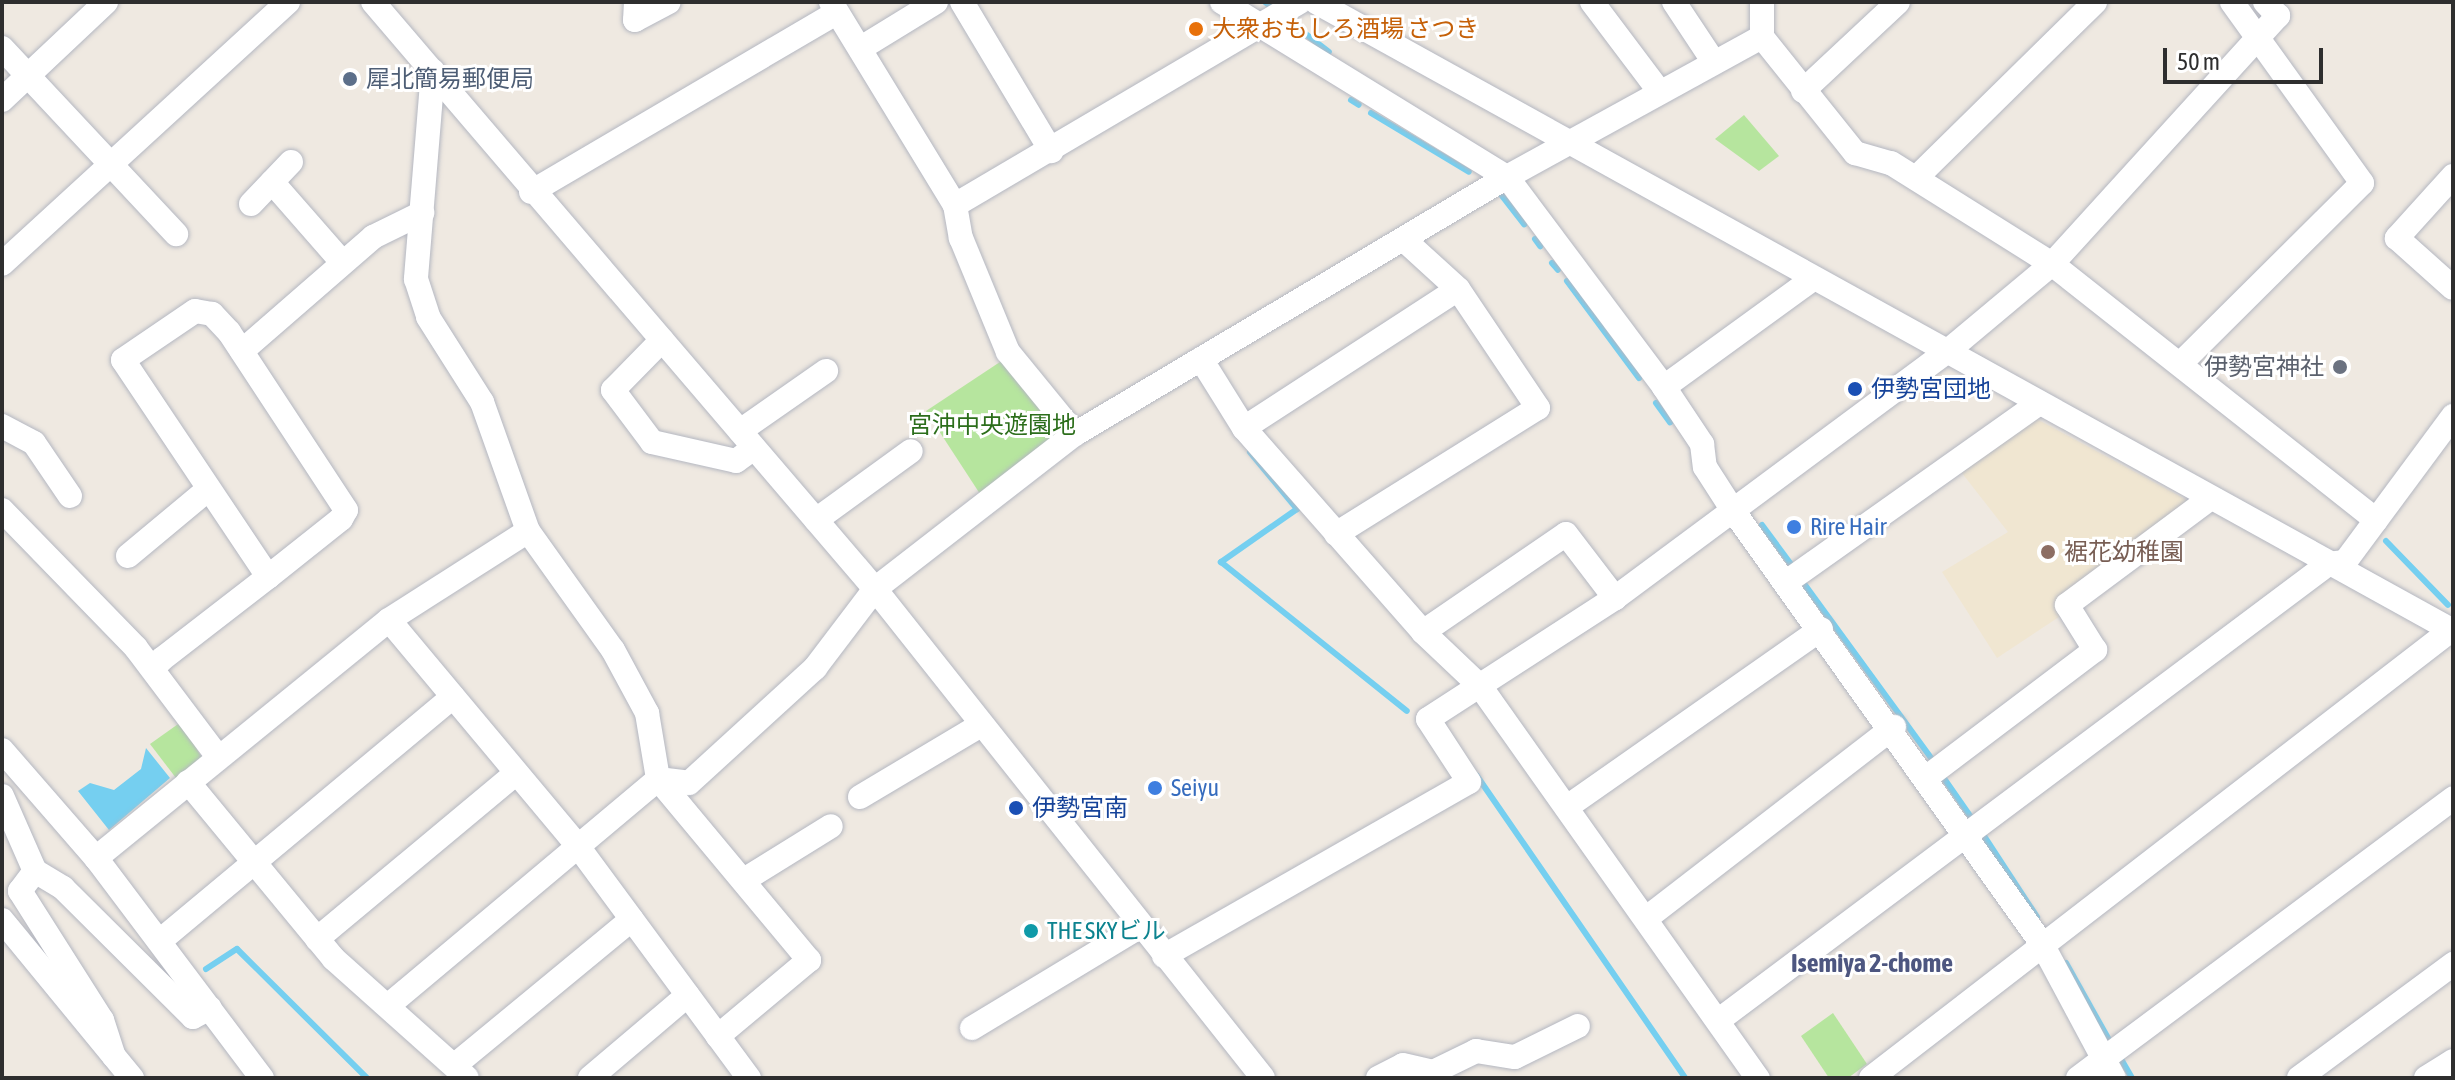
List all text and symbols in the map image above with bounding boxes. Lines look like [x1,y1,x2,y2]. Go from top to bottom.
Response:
place label: 大衆おもしろ酒場 さつき [1212,15,1479,43]
marker: 大衆おもしろ酒場 さつき [1187,20,1205,38]
scale bar [2167,32,2327,82]
text: 50 m [2177,48,2220,75]
place label: 犀北簡易郵便局 [366,65,534,93]
marker: 犀北簡易郵便局 [341,70,359,88]
place label: 伊勢宮神社 [2204,353,2324,381]
marker: 伊勢宮神社 [2331,358,2349,376]
place label: 伊勢宮団地 [1871,375,1991,403]
marker: 伊勢宮団地 [1846,380,1864,398]
park label: 宮沖中央遊園地 [908,411,1076,439]
place label: Rire Hair [1810,513,1886,541]
marker: Rire Hair [1785,518,1803,536]
place label: 裾花幼稚園 [2064,538,2184,566]
marker: 裾花幼稚園 [2039,543,2057,561]
place label: Seiyu [1171,774,1219,802]
marker: Seiyu [1146,779,1164,797]
place label: 伊勢宮南 [1032,794,1128,822]
marker: 伊勢宮南 [1007,799,1025,817]
place label: THE SKYビル [1047,917,1166,945]
marker: THE SKYビル [1022,922,1040,940]
district label: Isemiya 2-chome [1791,948,1953,980]

